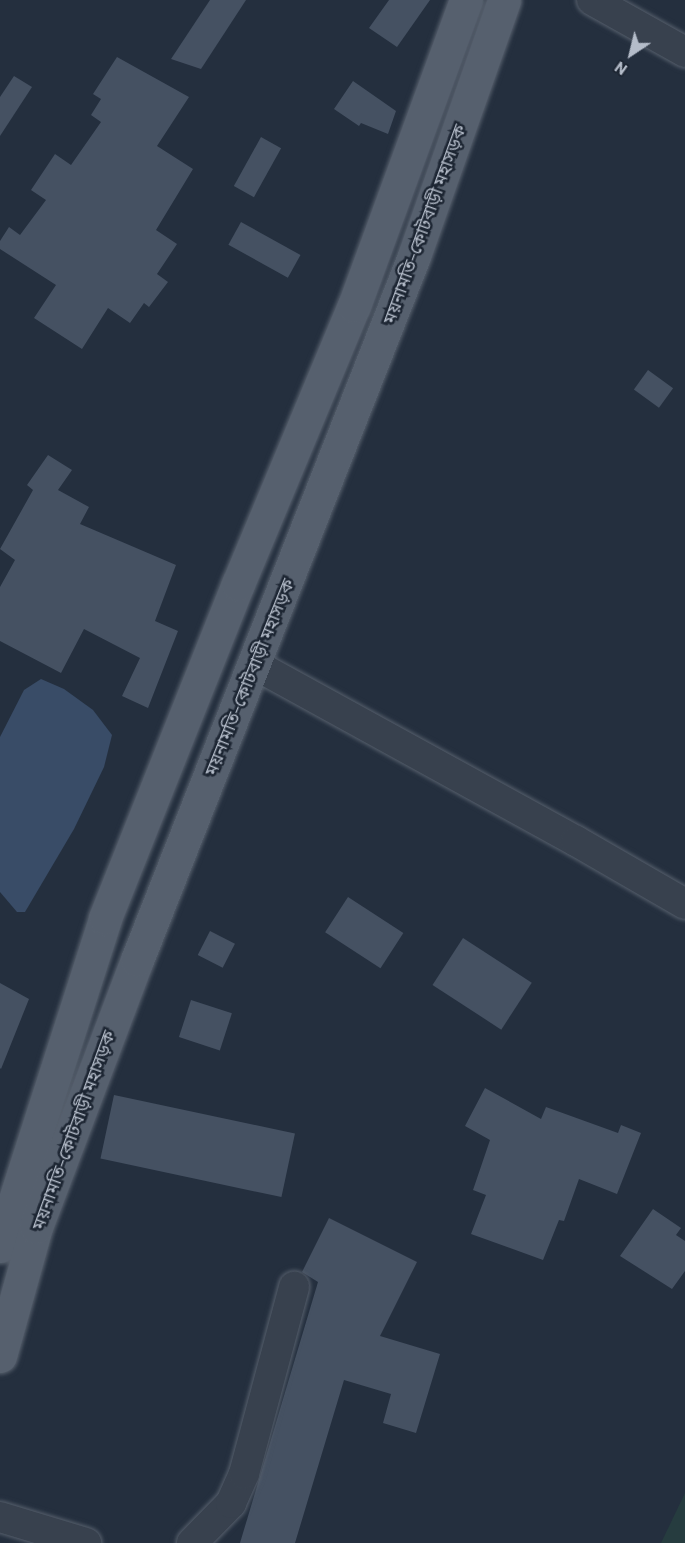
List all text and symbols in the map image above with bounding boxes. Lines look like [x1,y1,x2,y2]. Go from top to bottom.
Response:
north arrow [601,24,661,84]
text: N [611,58,630,80]
street label: ময়নামতি–কোটবাড়ী মহাসড়ক [378,121,470,327]
street label: ময়নামতি–কোটবাড়ী মহাসড়ক [199,575,299,779]
street label: ময়নামতি–কোটবাড়ী মহাসড়ক [27,1027,119,1233]

